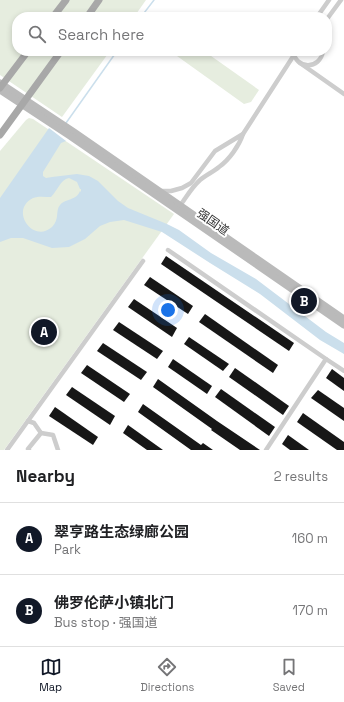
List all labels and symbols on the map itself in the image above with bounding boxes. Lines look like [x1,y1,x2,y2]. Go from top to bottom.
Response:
street label: 强国道 [194,205,232,239]
pin: B [291,286,317,316]
your location [158,300,178,320]
pin: A [31,317,57,347]

